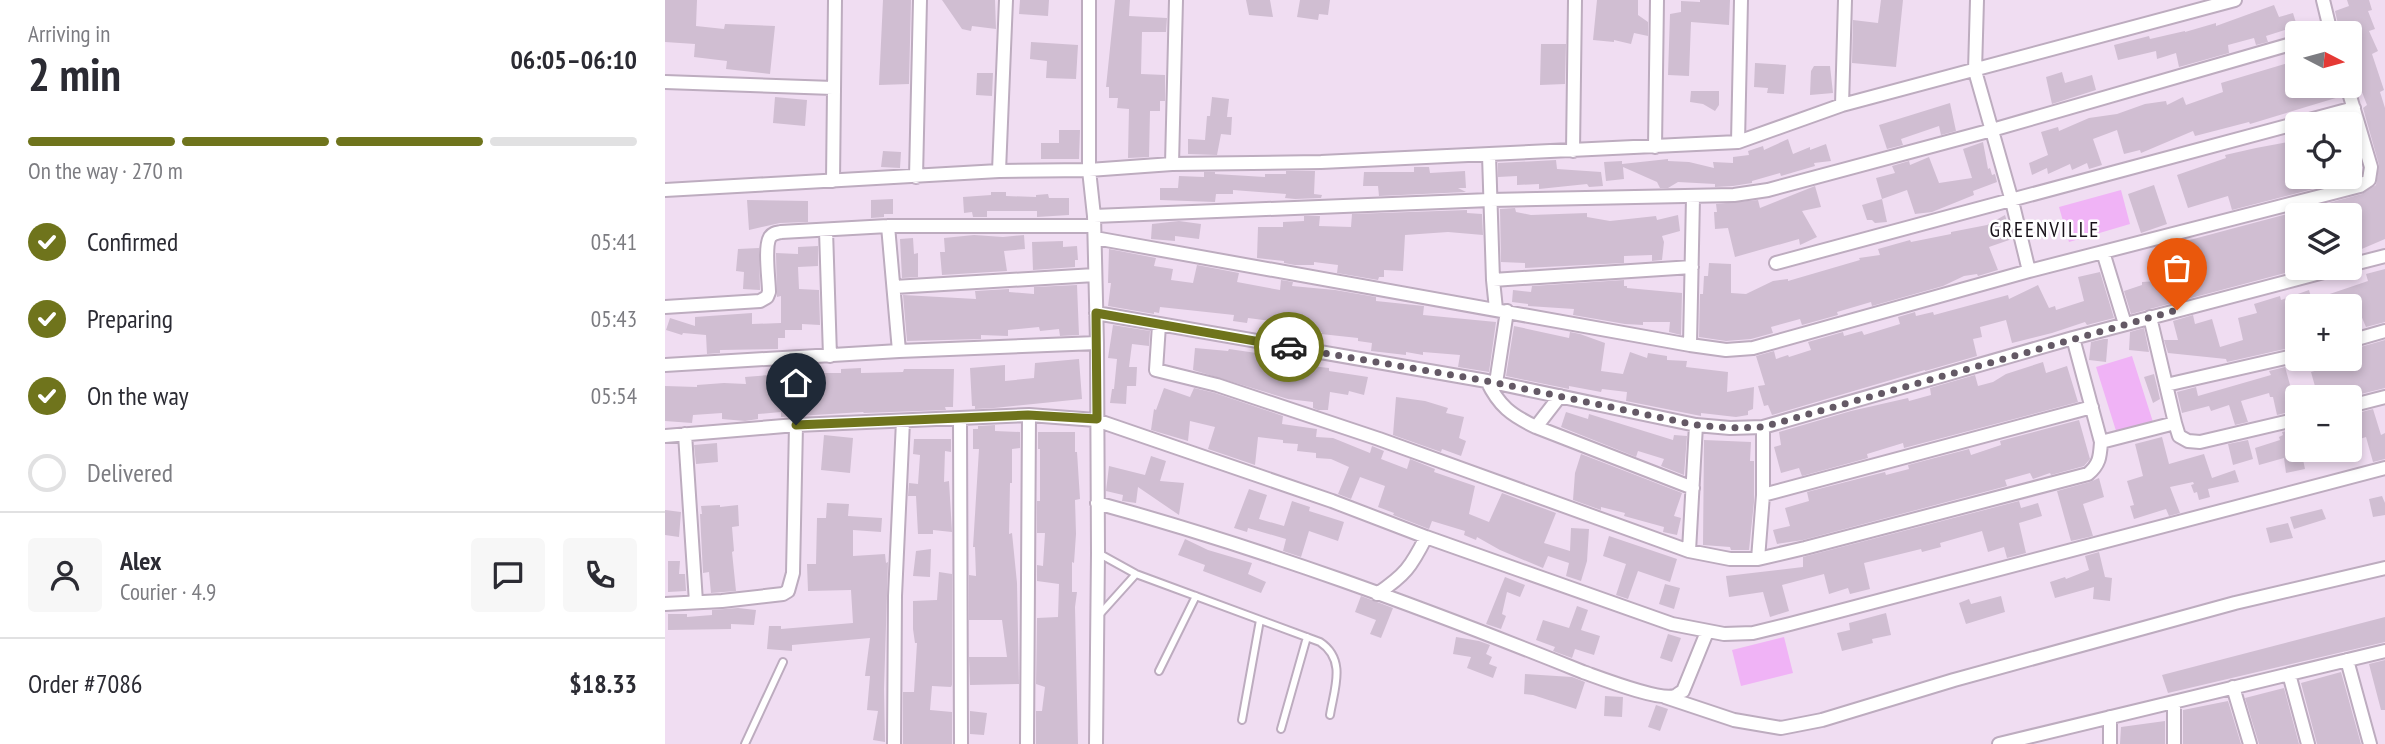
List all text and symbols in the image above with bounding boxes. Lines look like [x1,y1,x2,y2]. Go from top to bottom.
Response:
text: Arriving in [28,19,110,48]
north arrow [2285,21,2363,98]
map controls [2285,21,2362,462]
text: 06:05–06:10 [510,43,637,76]
text: 2 min [28,44,121,104]
button: locate [2285,112,2362,189]
text: On the way · 270 m [28,156,183,185]
button: layers [2285,203,2362,280]
district label: GREENVILLE [1990,216,2100,243]
icon: check [28,223,66,261]
text: Confirmed [87,225,178,258]
text: 05:41 [591,227,637,256]
pin [2147,238,2207,310]
icon: bag [2158,249,2196,287]
button: + [2285,294,2362,371]
icon: check [28,300,66,338]
text: Preparing [87,302,173,335]
text: 05:43 [591,304,637,333]
courier [1254,312,1324,382]
icon: car [1270,328,1308,366]
pin [766,353,826,425]
icon: home [777,364,815,402]
icon: check [28,377,66,415]
text: On the way [87,379,189,412]
text: 05:54 [591,381,637,410]
button: − [2285,385,2362,462]
text: Delivered [87,456,173,489]
button: person [28,538,102,612]
button: chat [471,538,545,612]
button: phone [563,538,637,612]
text: Alex [120,544,161,577]
text: Courier · 4.9 [120,577,216,606]
text: Order #7086 [28,667,143,700]
text: $18.33 [569,667,637,700]

